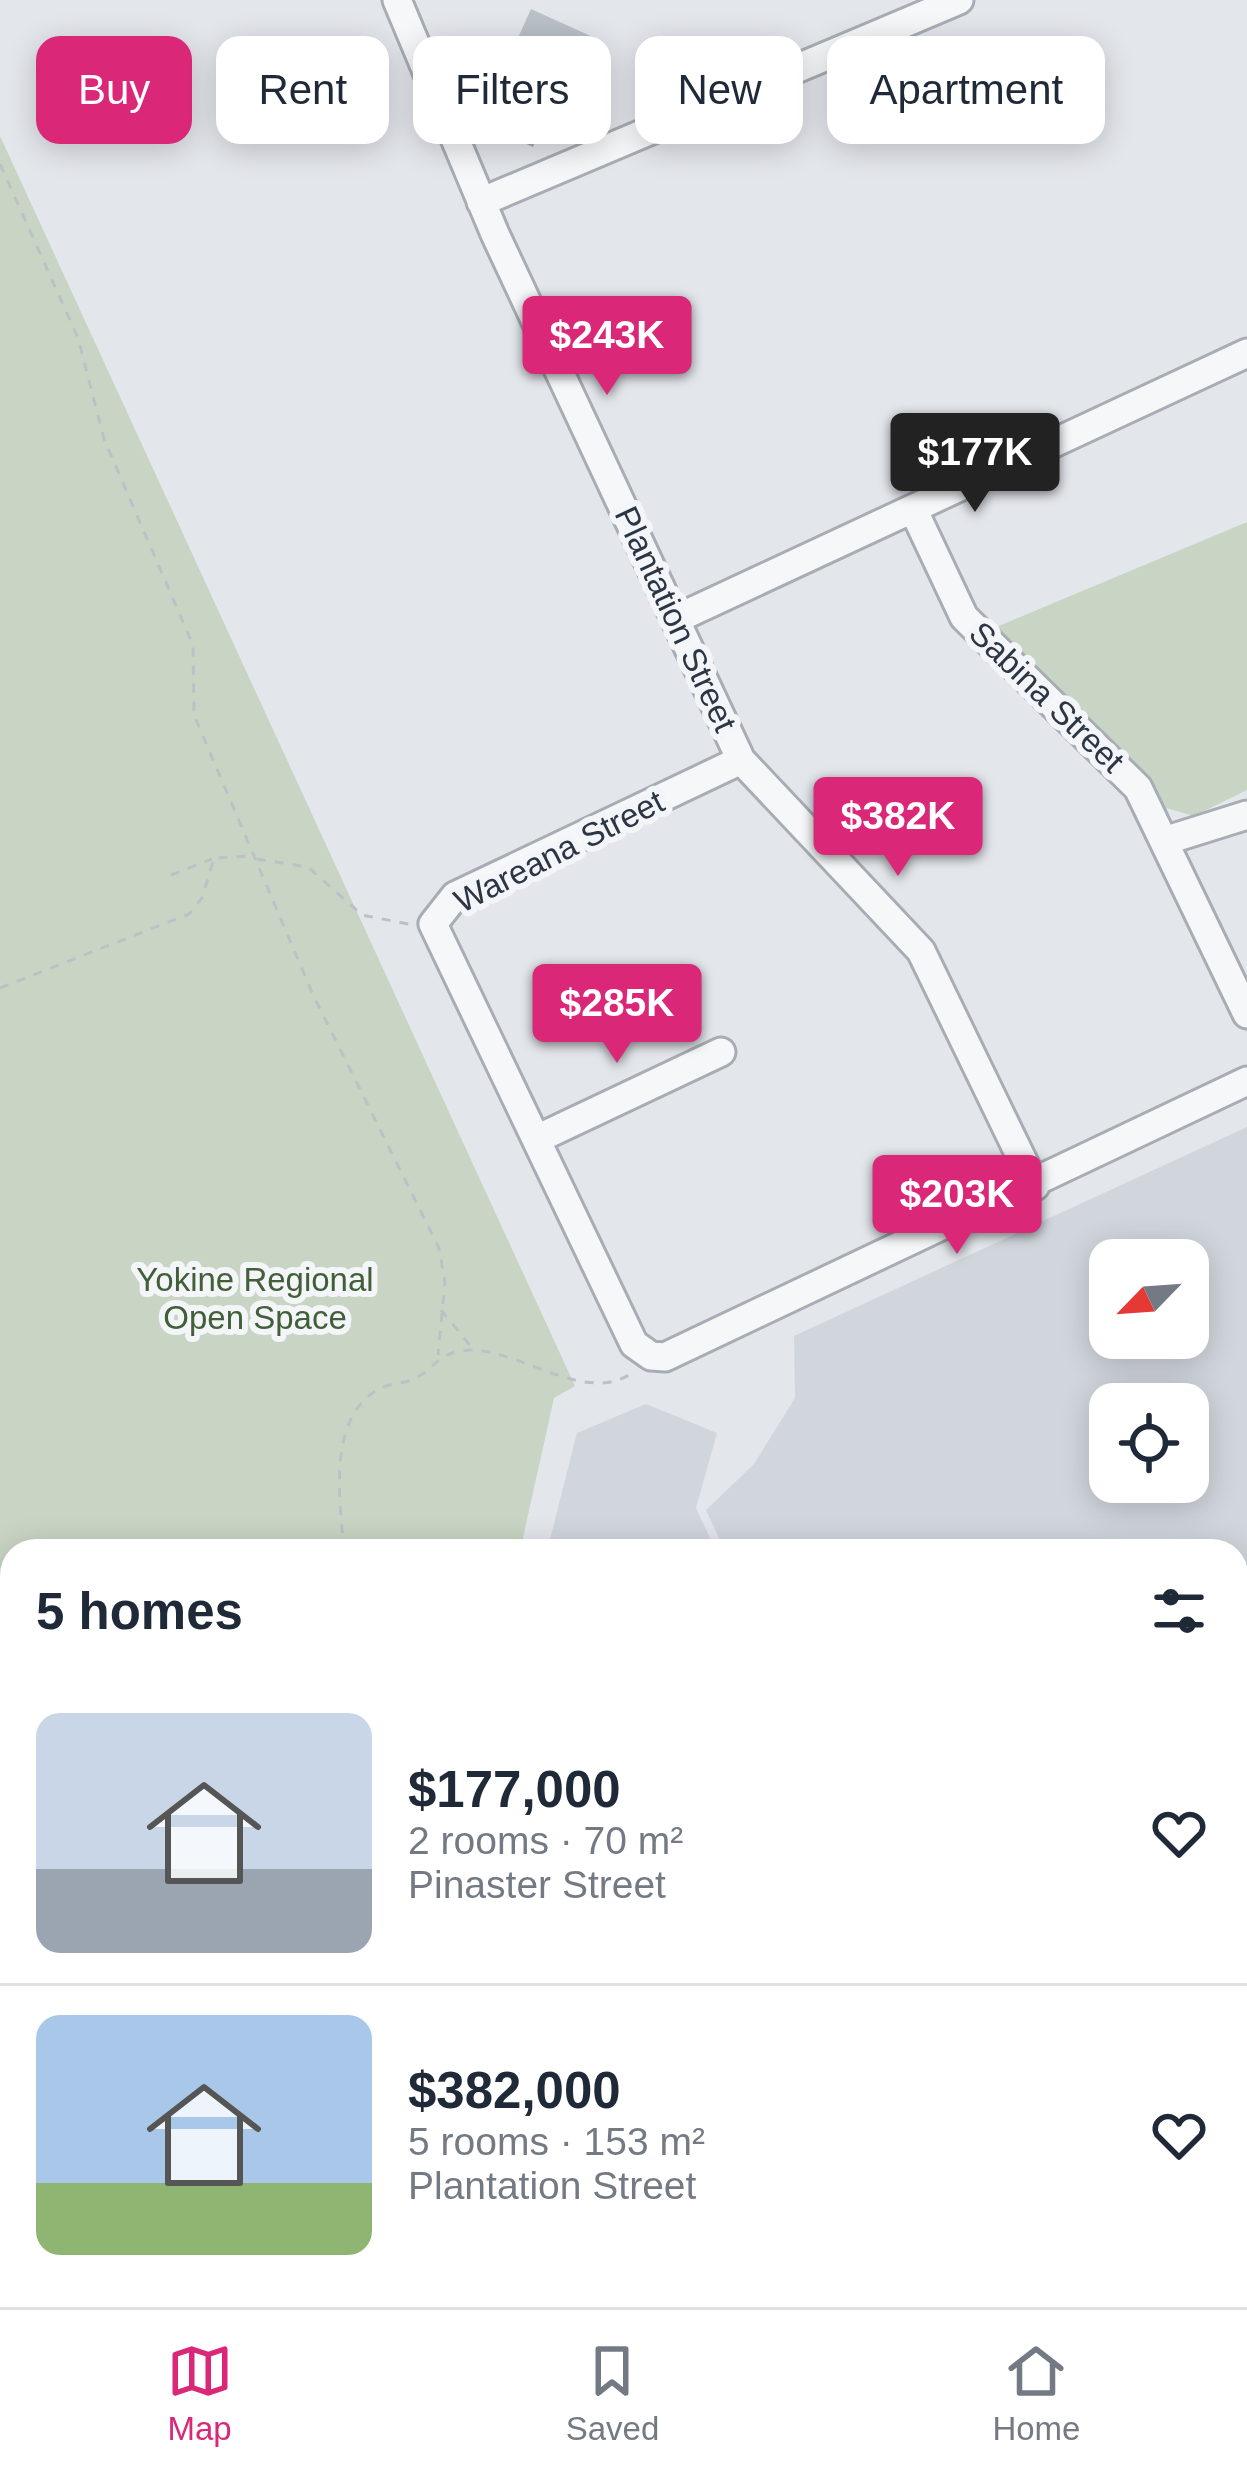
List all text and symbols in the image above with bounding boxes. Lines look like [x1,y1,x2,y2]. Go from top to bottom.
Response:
chip: Buy [36,36,192,144]
chip: Rent [216,36,389,144]
chip: Filters [413,36,611,144]
chip: New [635,36,803,144]
chip: Apartment [827,36,1105,144]
pin: $243K [523,296,691,398]
text: $243K [550,313,664,356]
pin: $177K [891,413,1059,515]
text: $177K [918,430,1032,473]
street label: Plantation Street [608,501,744,737]
street label: Sabina Street [962,614,1132,780]
pin: $382K [814,777,982,879]
street label: Wareana Street [448,782,670,920]
text: $382K [841,794,955,837]
pin: $285K [533,964,701,1066]
text: $285K [560,981,674,1024]
pin: $203K [873,1155,1041,1257]
text: $203K [900,1172,1014,1215]
north arrow [1089,1239,1209,1359]
map controls [1089,1239,1209,1503]
park label: Yokine Regional Open Space [136,1261,374,1336]
button: locate [1089,1383,1209,1503]
icon: filters [1146,1578,1212,1644]
text: 5 homes [36,1583,243,1640]
icon: home [132,1761,276,1905]
text: $177,000 [408,1761,621,1818]
icon: heart [1146,1800,1212,1866]
text: 2 rooms · 70 m² [408,1819,683,1862]
text: Pinaster Street [408,1863,666,1906]
text: $382,000 [408,2062,621,2119]
icon: home [132,2063,276,2207]
icon: heart [1146,2102,1212,2168]
text: 5 rooms · 153 m² [408,2120,705,2163]
text: Plantation Street [408,2164,696,2207]
tab: Map [167,2338,233,2448]
tab: Saved [566,2338,659,2448]
tab: Home [992,2338,1080,2448]

